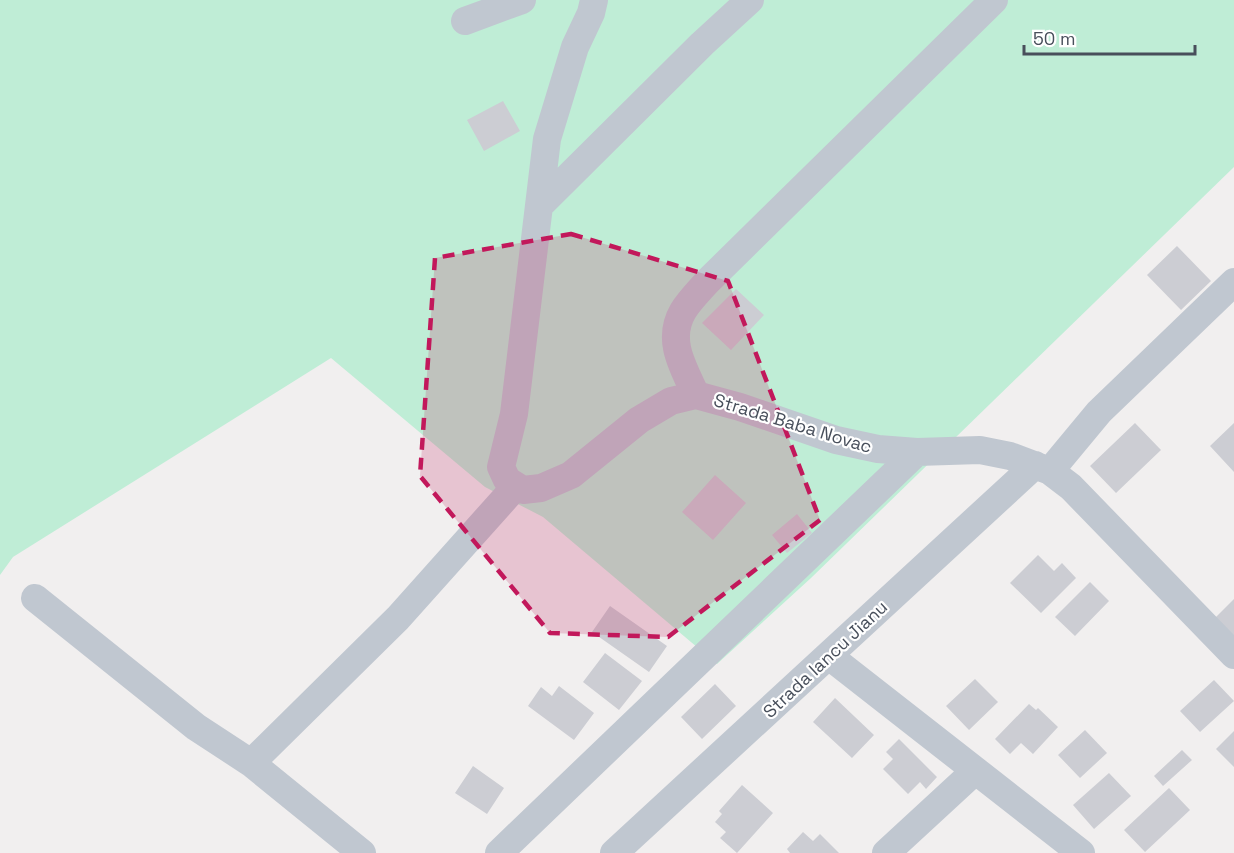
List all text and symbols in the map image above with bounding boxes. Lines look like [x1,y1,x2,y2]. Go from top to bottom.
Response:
scale bar [1024,18,1195,56]
text: 50 m [1033,27,1075,50]
street label: Strada Baba Novac [711,388,875,458]
street label: Strada Iancu Jianu [758,595,892,723]

